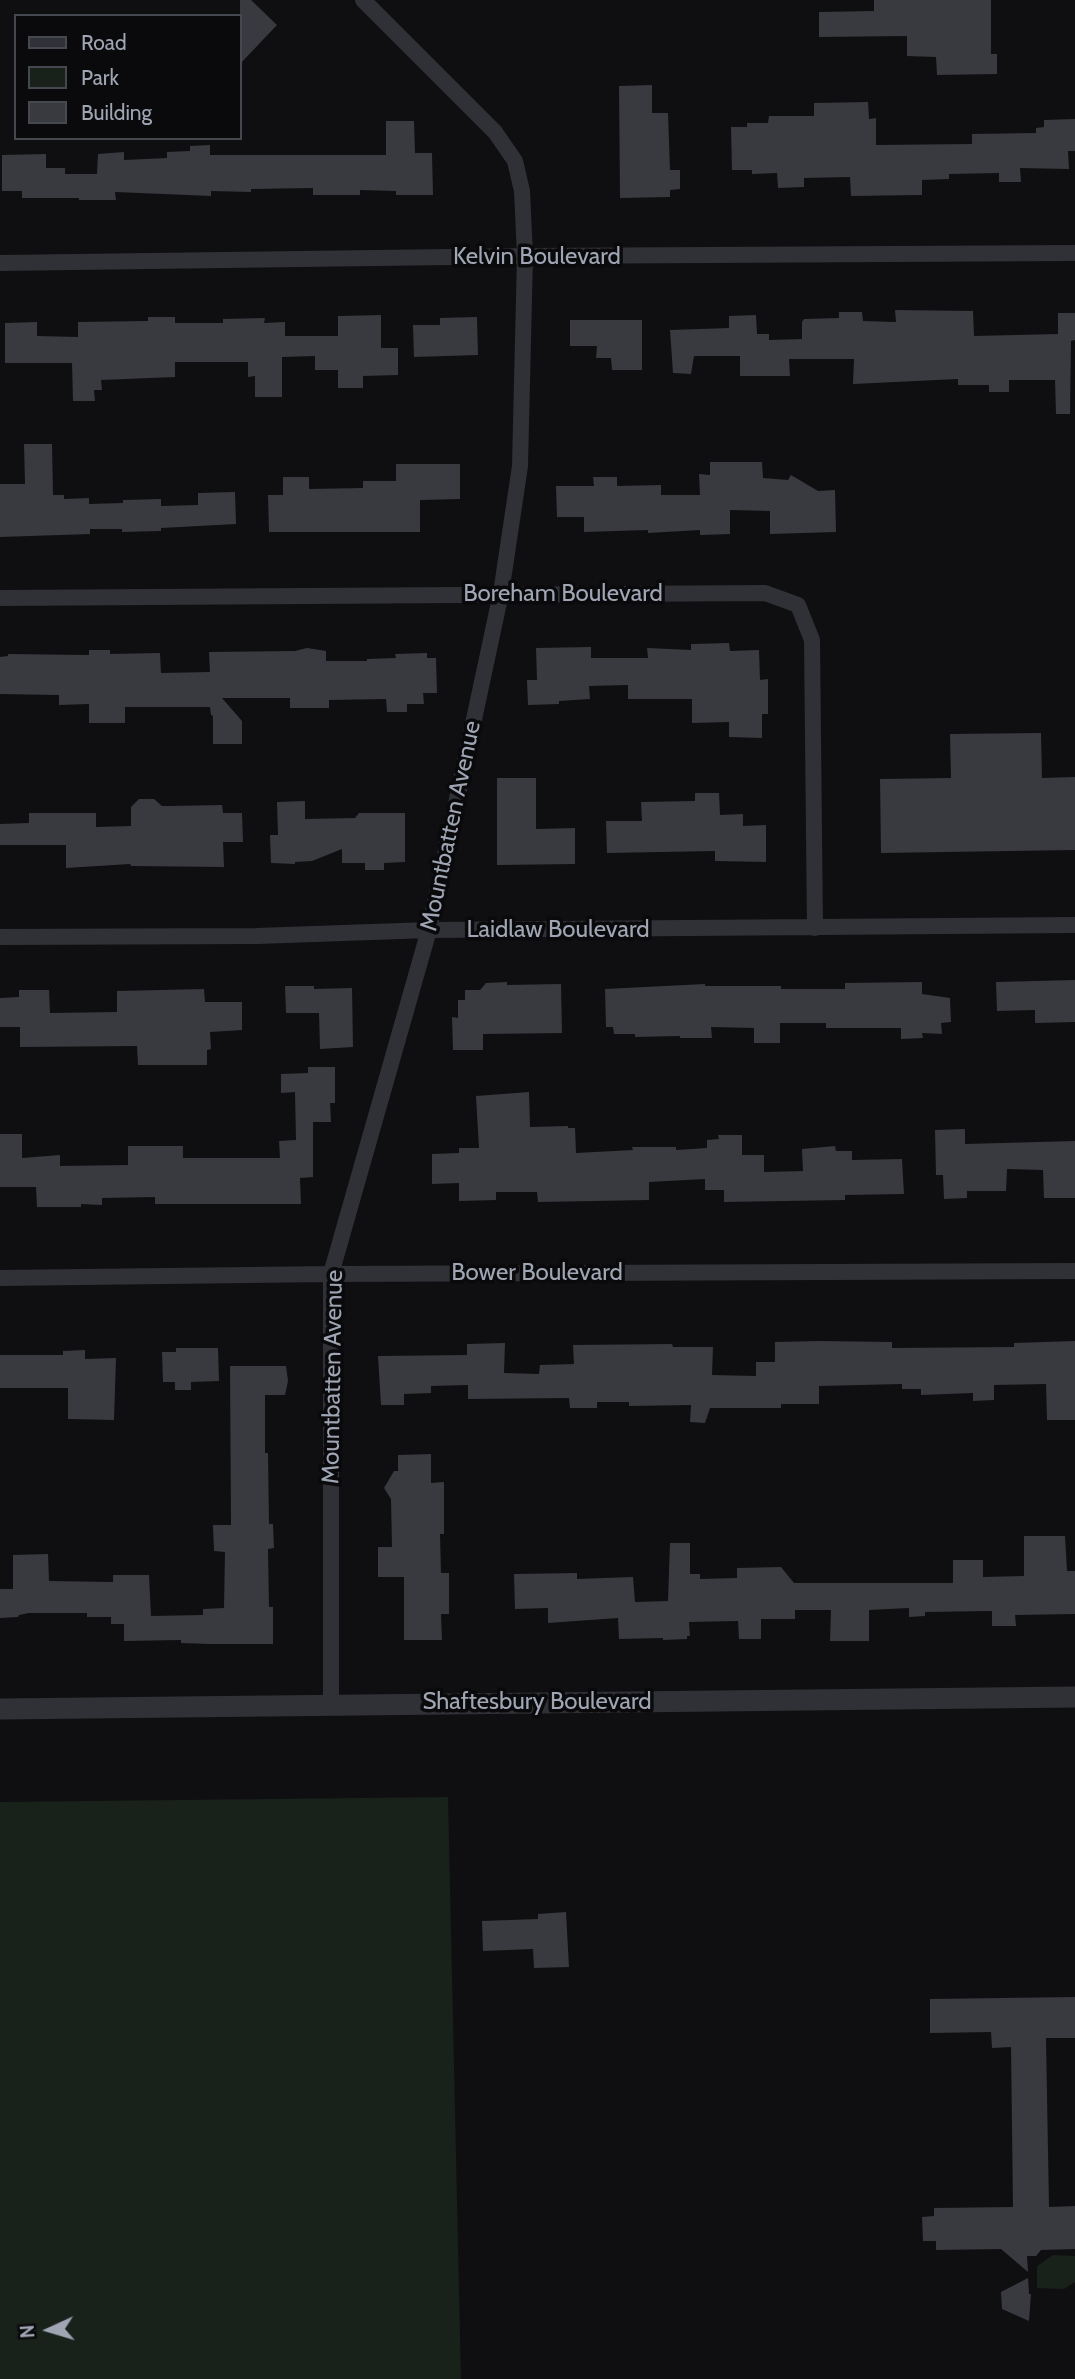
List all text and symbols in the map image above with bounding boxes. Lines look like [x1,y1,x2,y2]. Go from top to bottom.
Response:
legend [14,14,242,140]
text: Road [81,30,127,55]
text: Park [81,65,119,90]
text: Building [81,100,152,125]
street label: Kelvin Boulevard [453,243,621,271]
street label: Boreham Boulevard [463,580,663,608]
street label: Mountbatten Avenue [415,718,487,934]
street label: Laidlaw Boulevard [466,916,650,944]
street label: Bower Boulevard [451,1259,623,1287]
street label: Mountbatten Avenue [317,1270,349,1484]
street label: Shaftesbury Boulevard [422,1688,652,1716]
north arrow [14,2295,84,2365]
text: N [16,2324,39,2339]

